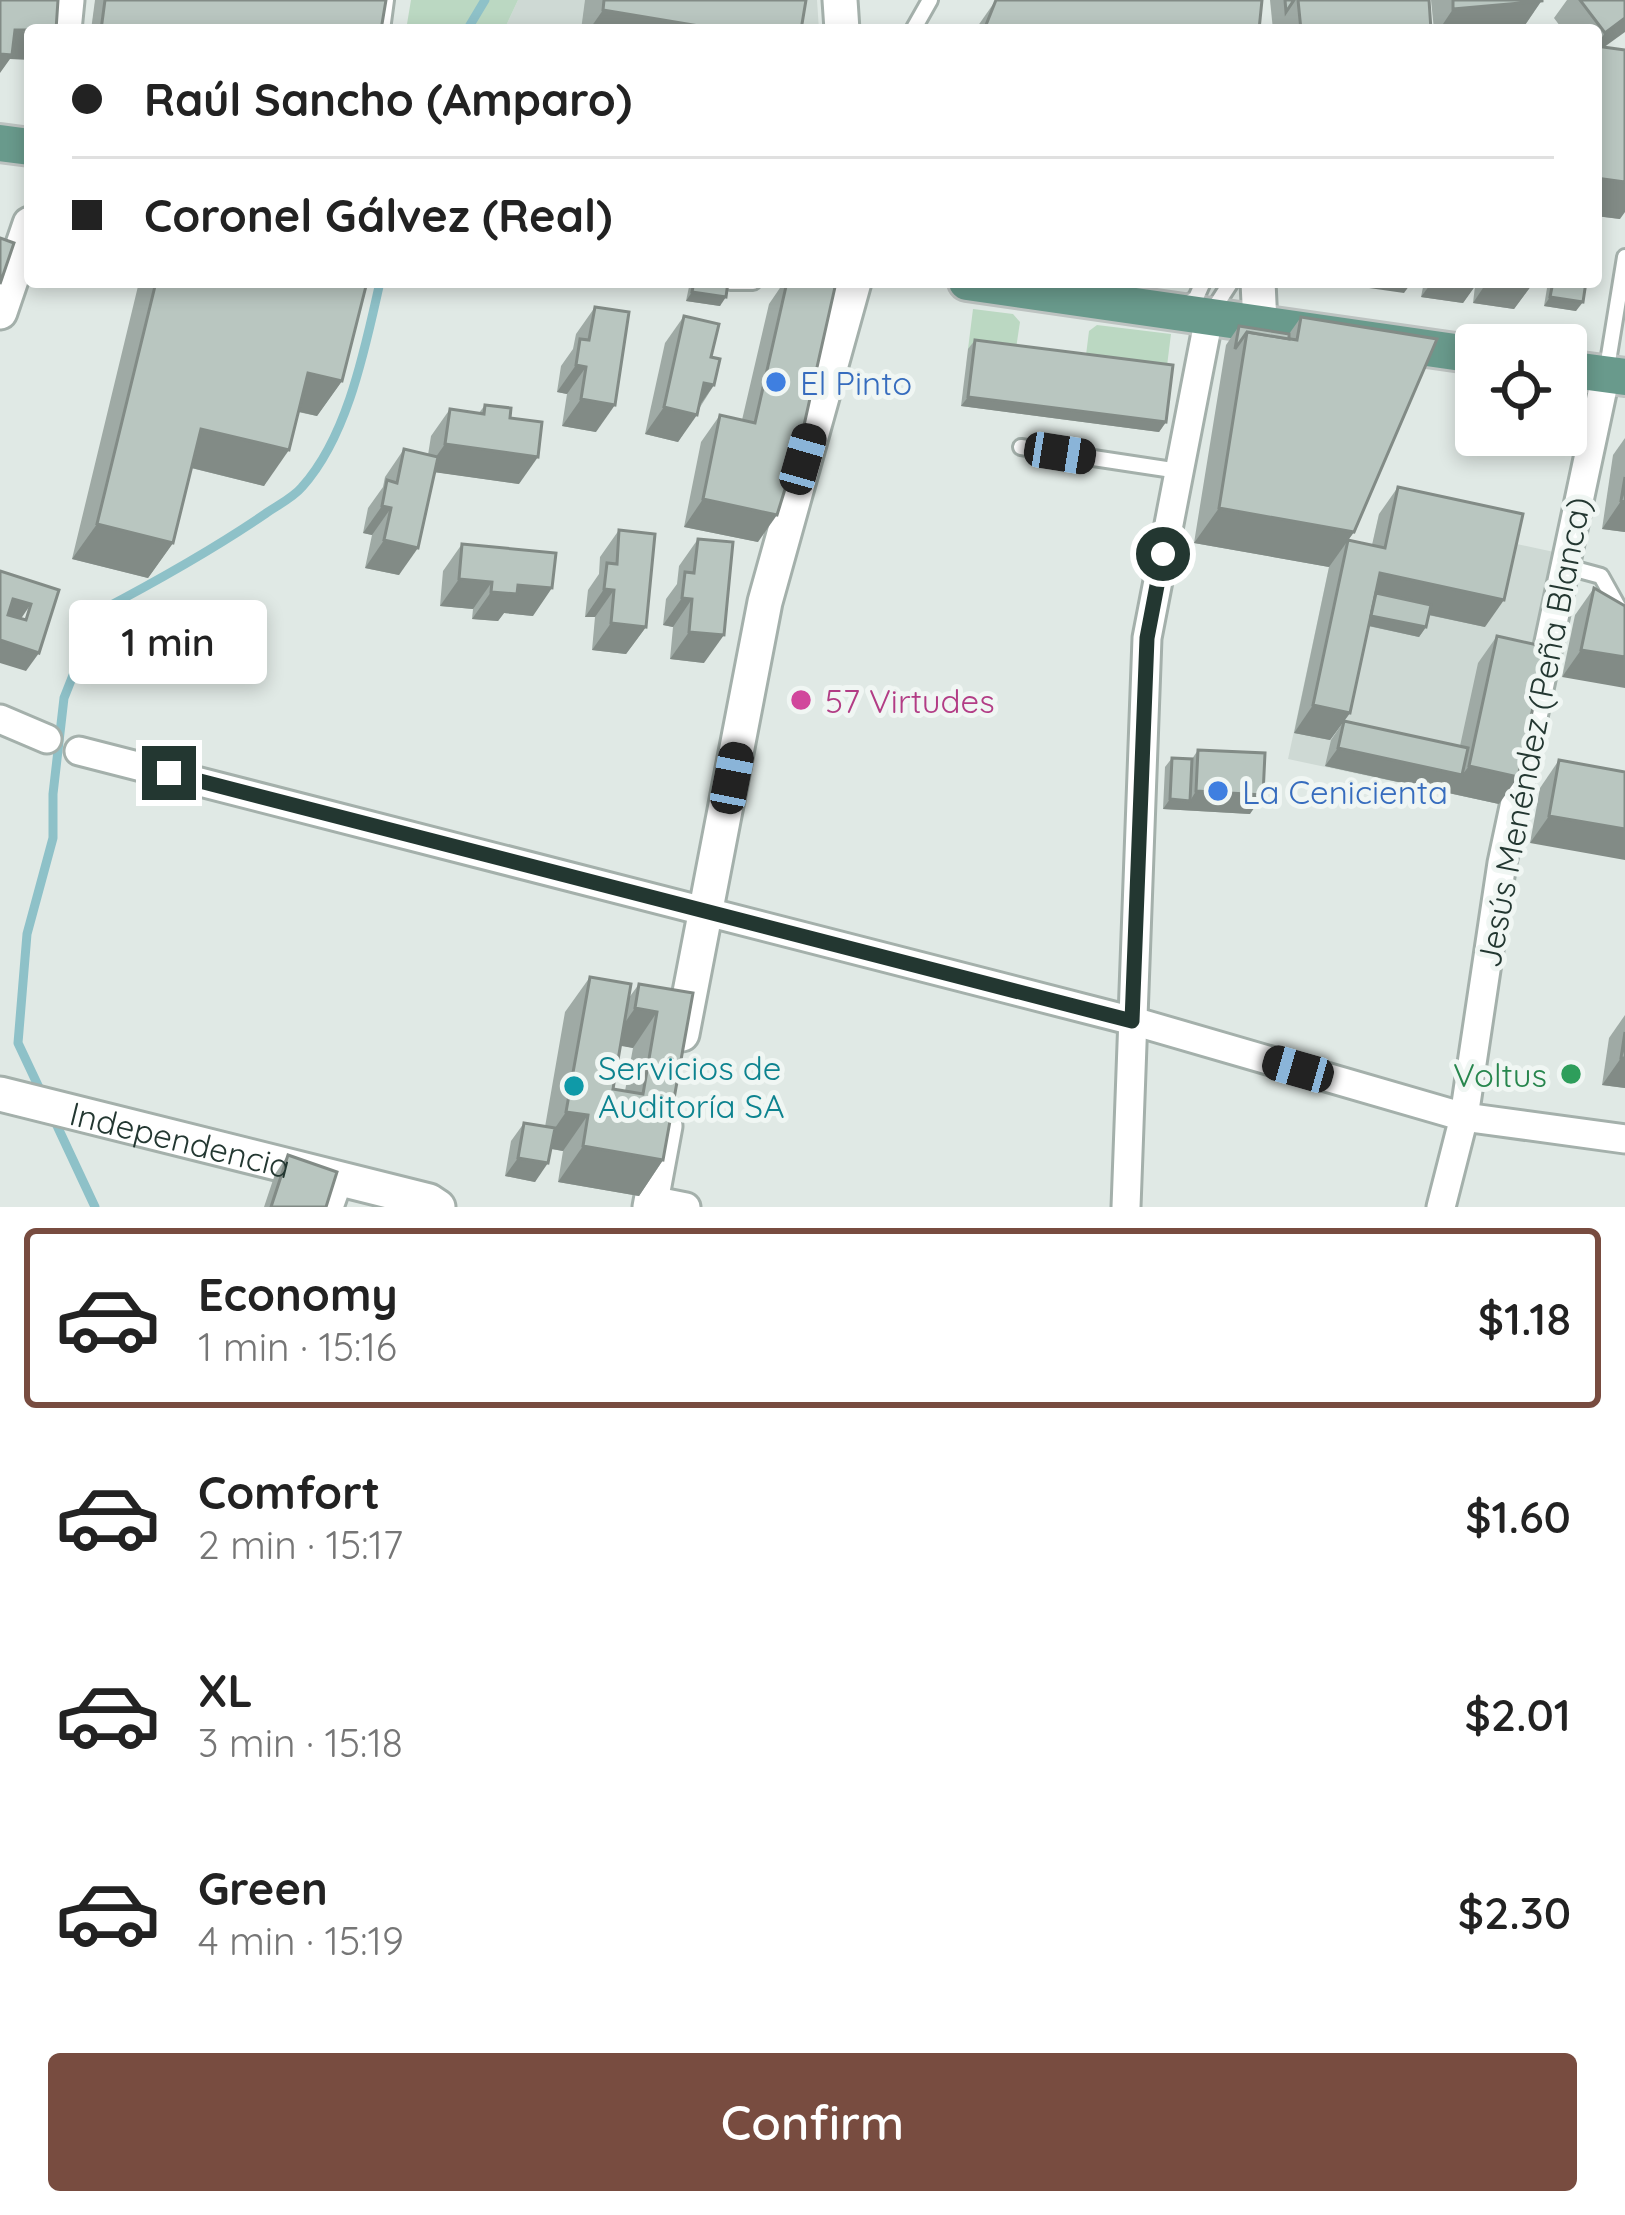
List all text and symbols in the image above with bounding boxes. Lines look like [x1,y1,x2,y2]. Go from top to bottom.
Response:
text: Raúl Sancho (Amparo) [144,71,632,127]
text: Coronel Gálvez (Real) [144,187,612,243]
map controls [1455,324,1587,456]
button: locate [1455,324,1587,456]
place label: El Pinto [800,362,912,403]
marker: El Pinto [763,369,789,395]
car [776,419,830,499]
car [1022,430,1098,476]
street label: Jesús Menéndez (Peña Blanca) [1467,493,1599,971]
route start [1136,527,1190,581]
callout: 1 min [70,599,268,683]
text: 1 min [121,617,215,666]
place label: 57 Virtudes [825,680,995,721]
marker: 57 Virtudes [788,687,814,713]
car [707,739,757,817]
route end [142,746,196,800]
place label: La Cenicienta [1242,771,1448,812]
marker: La Cenicienta [1205,778,1231,804]
car [1258,1042,1338,1096]
place label: Servicios de Auditoría SA [598,1047,784,1126]
place label: Voltus [1453,1054,1547,1095]
marker: Voltus [1558,1061,1584,1087]
marker: Servicios de Auditoría SA [561,1073,587,1099]
street label: Independencia [66,1092,295,1186]
icon: car [54,1264,162,1372]
text: Economy [198,1266,398,1322]
text: $1.18 [1478,1290,1571,1346]
text: 1 min · 15:16 [198,1322,397,1371]
icon: car [54,1462,162,1570]
text: Comfort [198,1464,380,1520]
text: $1.60 [1465,1488,1571,1544]
text: 2 min · 15:17 [198,1520,403,1569]
icon: car [54,1660,162,1768]
text: XL [198,1662,253,1718]
text: $2.01 [1465,1686,1571,1742]
text: 3 min · 15:18 [198,1718,403,1767]
icon: car [54,1858,162,1966]
text: Green [198,1860,328,1916]
text: $2.30 [1458,1884,1571,1940]
text: 4 min · 15:19 [198,1916,404,1965]
button: Confirm [48,2053,1577,2191]

